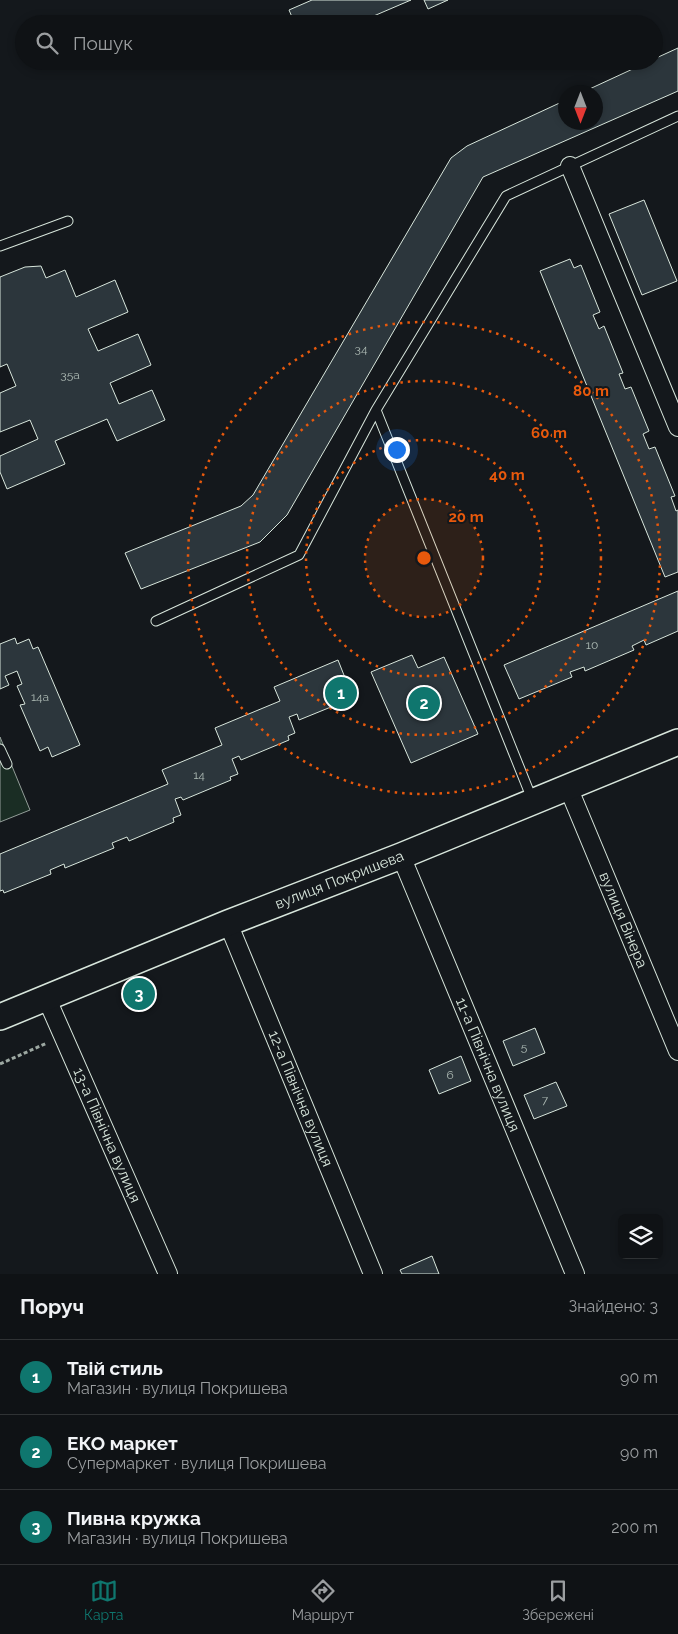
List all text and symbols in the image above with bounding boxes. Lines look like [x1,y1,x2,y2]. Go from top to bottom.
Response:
search box [15,15,663,70]
icon: search [33,29,61,57]
text: Пошук [73,32,133,54]
north arrow [558,85,603,130]
house number: 34 [355,342,368,356]
house number: 35а [60,368,80,382]
text: 80 m [573,382,609,400]
text: 60 m [531,424,567,442]
your location [384,437,410,463]
text: 40 m [489,466,525,484]
text: 20 m [448,508,484,526]
centre of rings [415,549,433,567]
house number: 10 [586,638,598,652]
pin: 1 [325,674,357,712]
pin: 2 [408,684,440,722]
house number: 14а [31,690,49,704]
house number: 14 [193,768,205,782]
street label: вулиця Покришева [272,847,406,913]
street label: вулиця Вінера [595,869,651,971]
pin: 3 [123,975,155,1013]
street label: 11-а Північна вулиця [452,995,524,1134]
street label: 12-а Північна вулиця [264,1028,337,1169]
house number: 5 [521,1040,528,1054]
street label: 13-а Північна вулиця [69,1065,144,1205]
house number: 6 [446,1068,454,1082]
house number: 7 [542,1093,549,1107]
map controls [618,1214,663,1259]
button: layers [618,1214,663,1259]
text: Поруч [20,1294,84,1319]
text: Знайдено: 3 [569,1297,658,1316]
text: Твій стиль [67,1357,163,1379]
text: 1 [32,1368,40,1387]
text: 90 m [620,1368,658,1387]
text: Магазин · вулиця Покришева [67,1379,288,1398]
text: ЕКО маркет [67,1432,178,1454]
text: 2 [31,1443,41,1462]
text: 90 m [620,1443,658,1462]
text: Супермаркет · вулиця Покришева [67,1454,326,1473]
text: Пивна кружка [67,1507,201,1529]
text: 3 [32,1518,40,1537]
text: 200 m [611,1518,658,1537]
text: Магазин · вулиця Покришева [67,1529,288,1548]
tab: Карта [84,1577,124,1623]
tab: Маршрут [292,1577,354,1623]
tab: Збережені [522,1577,594,1623]

